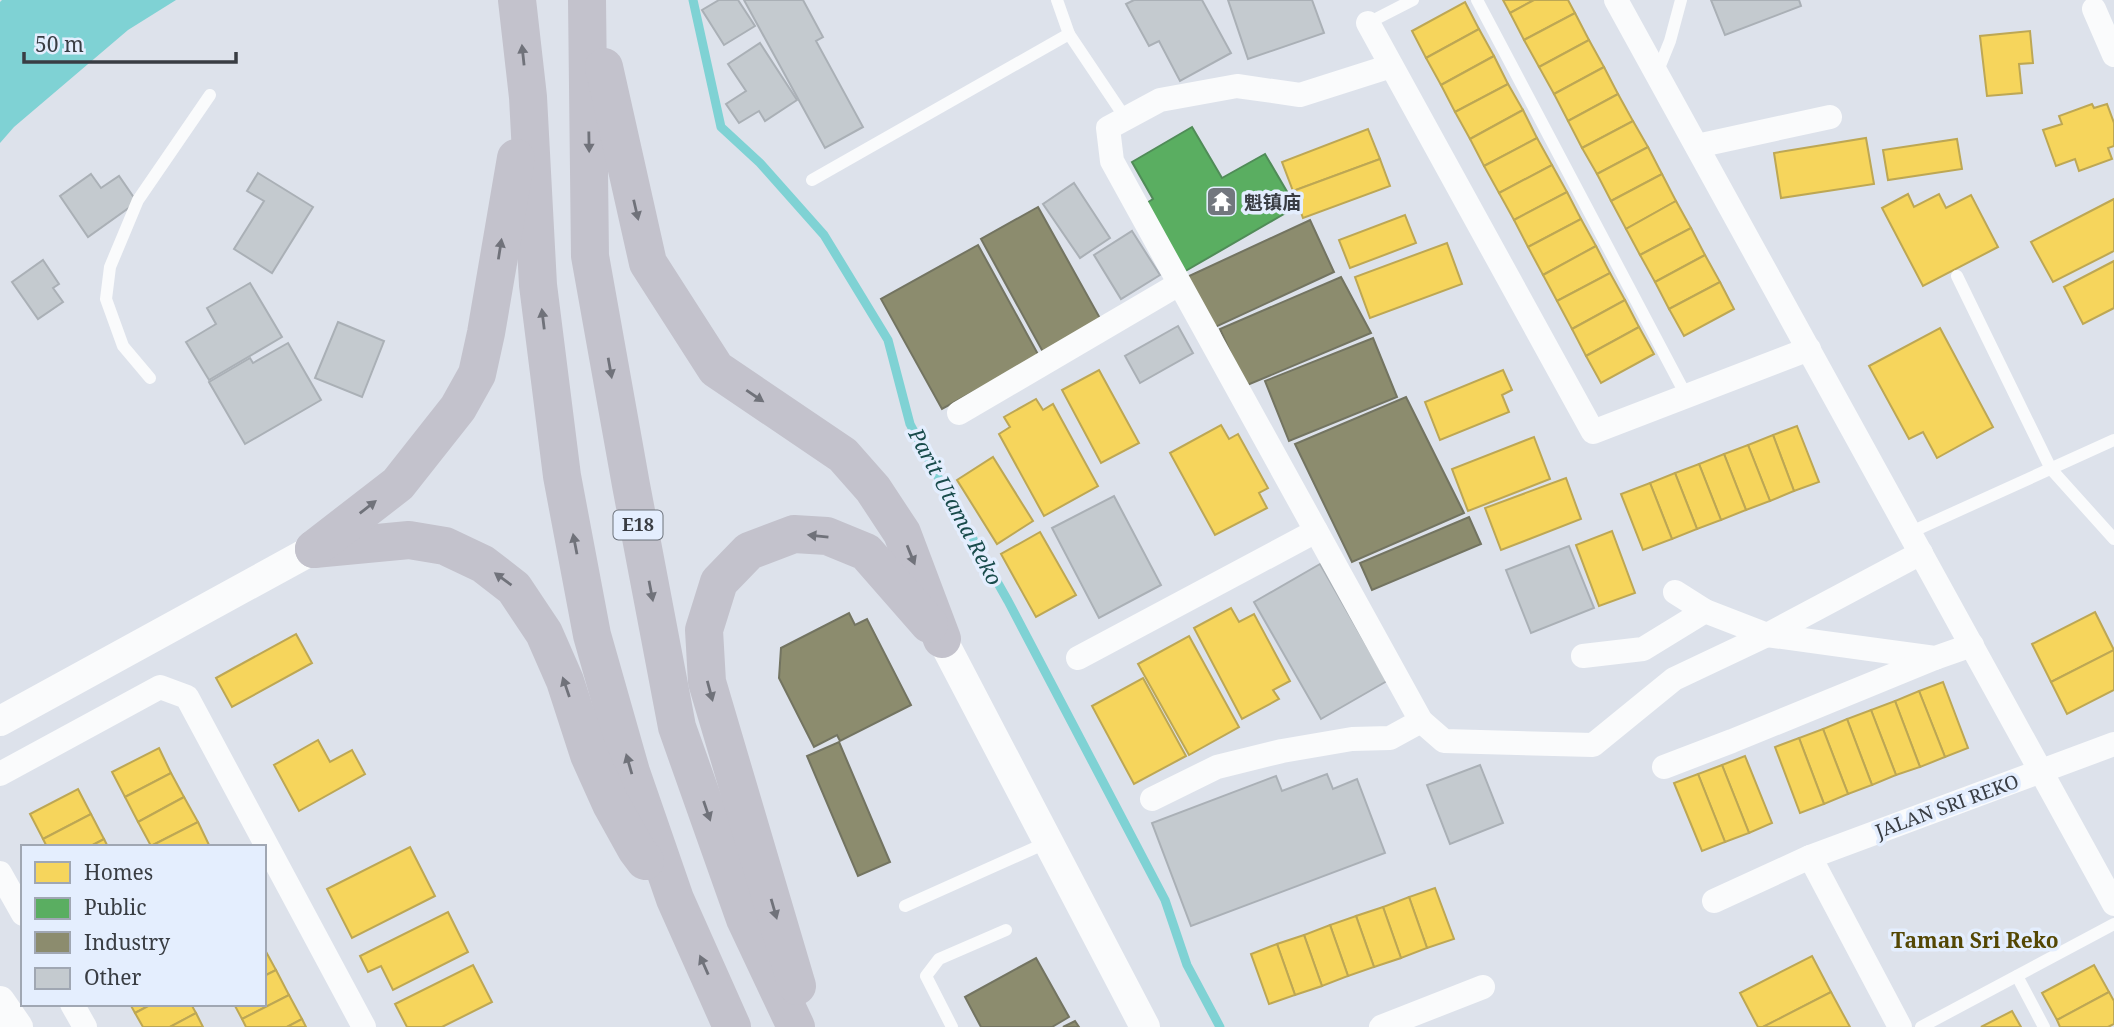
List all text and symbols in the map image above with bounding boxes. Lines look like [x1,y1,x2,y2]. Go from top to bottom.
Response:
scale bar [24,21,236,65]
text: 50 m [35,30,84,58]
one-way arrow [517,43,528,65]
one-way arrow [583,131,595,153]
temple icon: 魁镇庙 [1204,185,1238,219]
place label: 魁镇庙 [1244,189,1301,215]
one-way arrow [631,199,642,221]
one-way arrow [495,238,506,260]
one-way arrow [537,307,548,329]
one-way arrow [605,357,616,379]
one-way arrow [746,389,764,403]
water label: Parit Utama Reko [902,422,1009,590]
one-way arrow [358,500,376,515]
road number: E18 [614,510,662,540]
one-way arrow [807,530,829,541]
one-way arrow [569,533,580,555]
one-way arrow [906,544,917,565]
one-way arrow [494,572,512,586]
one-way arrow [646,580,657,602]
one-way arrow [560,677,571,698]
one-way arrow [705,680,716,702]
one-way arrow [624,754,634,775]
street label: JALAN SRI REKO [1871,768,2022,844]
one-way arrow [702,801,713,822]
legend [21,845,266,1006]
text: Homes [84,858,153,886]
text: Public [84,893,146,921]
one-way arrow [770,899,780,920]
district label: Taman Sri Reko [1891,926,2059,954]
text: Industry [84,928,170,956]
one-way arrow [698,955,710,975]
text: Other [84,963,142,991]

